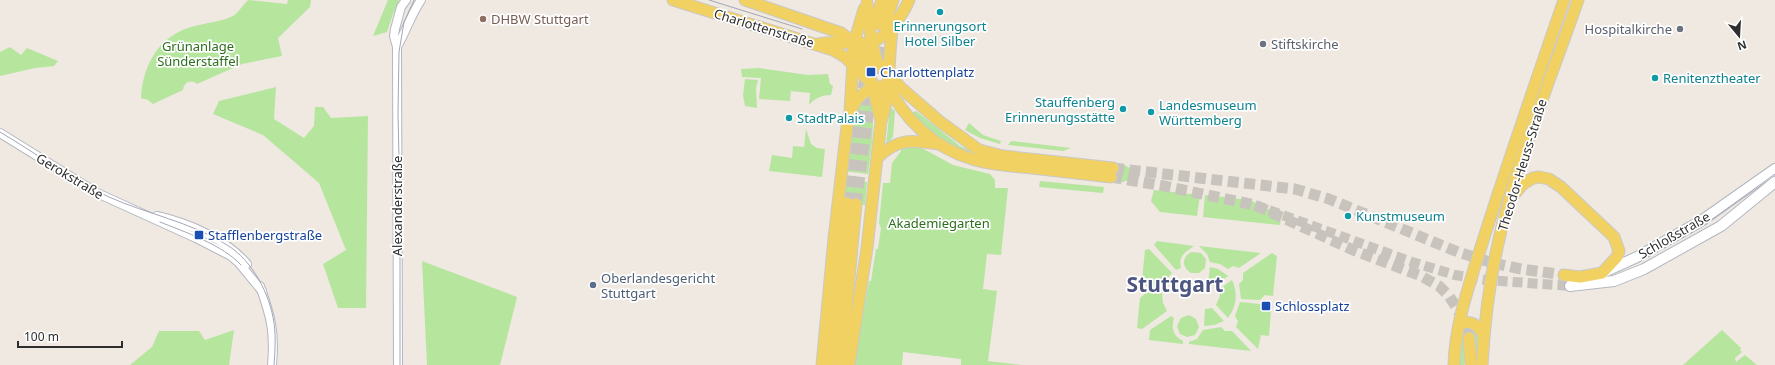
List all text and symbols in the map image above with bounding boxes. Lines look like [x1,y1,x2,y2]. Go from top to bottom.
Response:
street label: Charlottenstraße [712,4,816,52]
marker: Erinnerungsort Hotel Silber [935,7,945,17]
place label: DHBW Stuttgart [491,10,589,28]
marker: DHBW Stuttgart [478,14,488,24]
north arrow [1719,16,1759,56]
place label: Erinnerungsort Hotel Silber [894,17,987,50]
place label: Hospitalkirche [1585,20,1672,38]
marker: Hospitalkirche [1675,24,1685,34]
place label: Stiftskirche [1271,35,1339,53]
park label: Grünanlage Sünderstaffel [157,37,239,70]
text: N [1736,37,1749,55]
marker: Stiftskirche [1258,39,1268,49]
place label: Charlottenplatz [880,63,974,81]
marker: Charlottenplatz [865,66,877,78]
place label: Renitenztheater [1663,69,1761,87]
marker: Renitenztheater [1650,73,1660,83]
place label: Stauffenberg Erinnerungsstätte [1005,93,1115,126]
place label: Landesmuseum Württemberg [1159,96,1257,129]
street label: Theodor-Heuss-Straße [1493,97,1551,233]
marker: Stauffenberg Erinnerungsstätte [1118,104,1128,114]
marker: Landesmuseum Württemberg [1146,107,1156,117]
place label: StadtPalais [797,109,864,127]
marker: StadtPalais [784,113,794,123]
street label: Gerokstraße [33,149,107,203]
street label: Alexanderstraße [388,156,406,256]
place label: Kunstmuseum [1356,207,1445,225]
street label: Schloßstraße [1635,207,1713,263]
marker: Kunstmuseum [1343,211,1353,221]
park label: Akademiegarten [888,214,990,232]
place label: Stafflenbergstraße [208,226,322,244]
marker: Stafflenbergstraße [193,229,205,241]
place label: Oberlandesgericht Stuttgart [601,269,715,302]
district label: Stuttgart [1127,270,1223,298]
marker: Oberlandesgericht Stuttgart [588,280,598,290]
place label: Schlossplatz [1275,297,1350,315]
marker: Schlossplatz [1260,300,1272,312]
scale bar [18,323,122,349]
text: 100 m [24,328,59,345]

